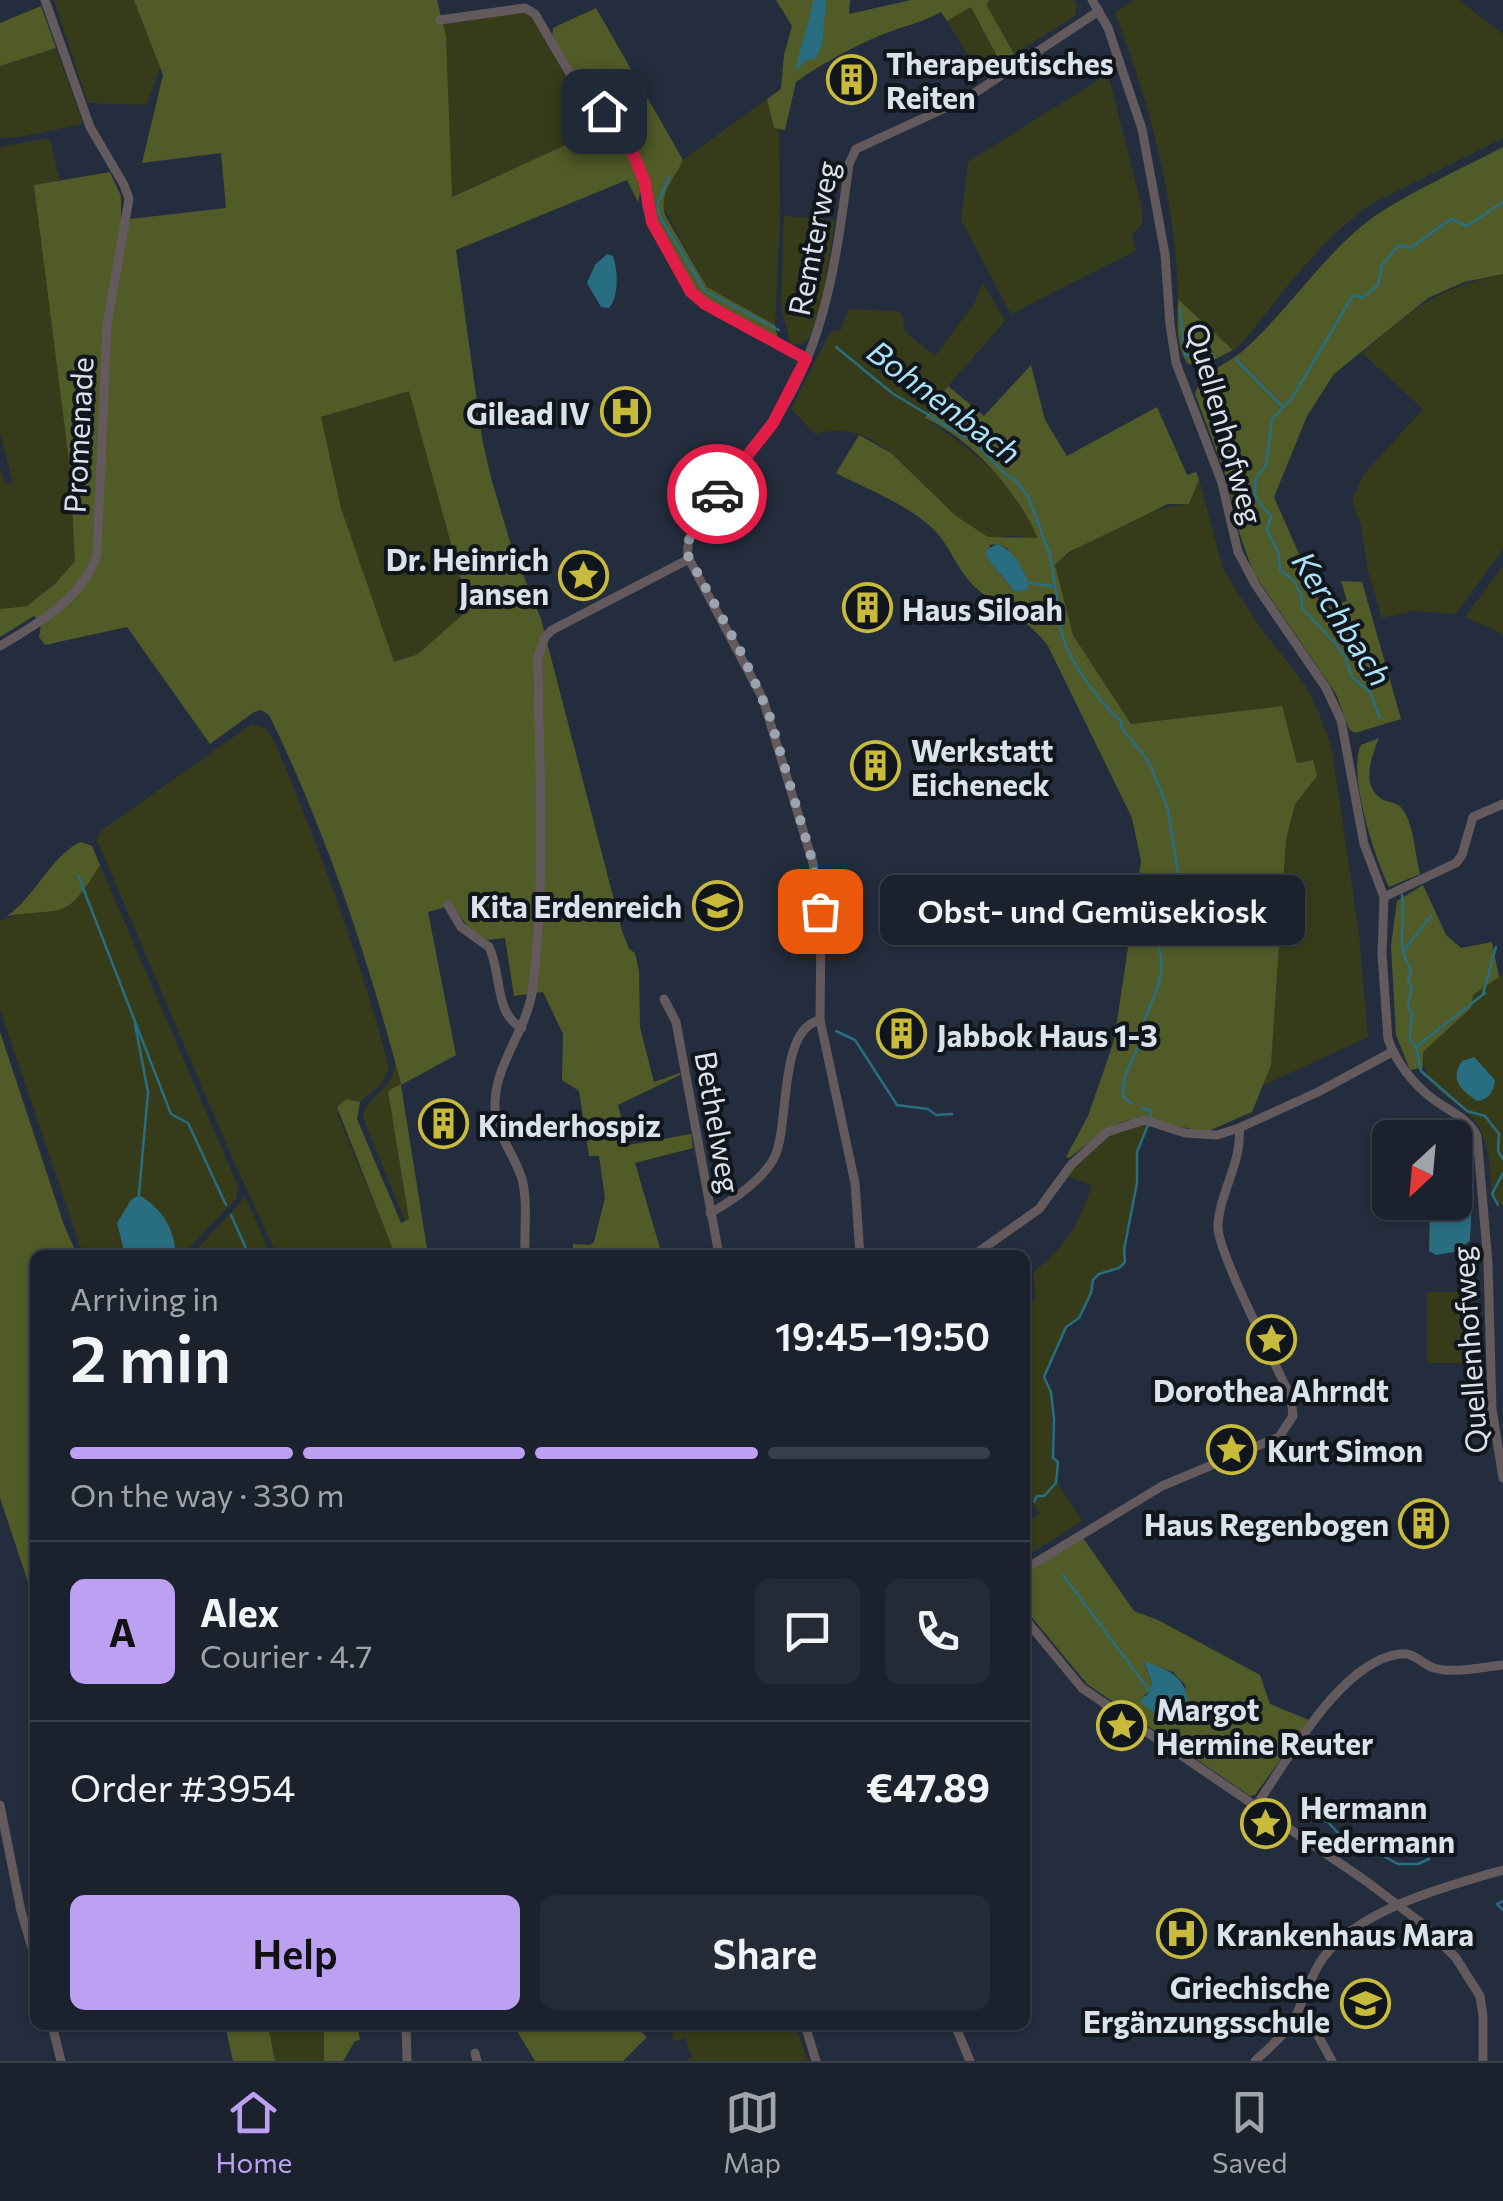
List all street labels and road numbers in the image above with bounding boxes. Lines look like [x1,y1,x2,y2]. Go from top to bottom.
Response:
street label: Remterweg [779,158,845,318]
street label: Quellenhofweg [1180,318,1272,528]
street label: Promenade [54,356,100,514]
street label: Bethelweg [688,1048,750,1196]
street label: Quellenhofweg [1442,1245,1494,1455]

